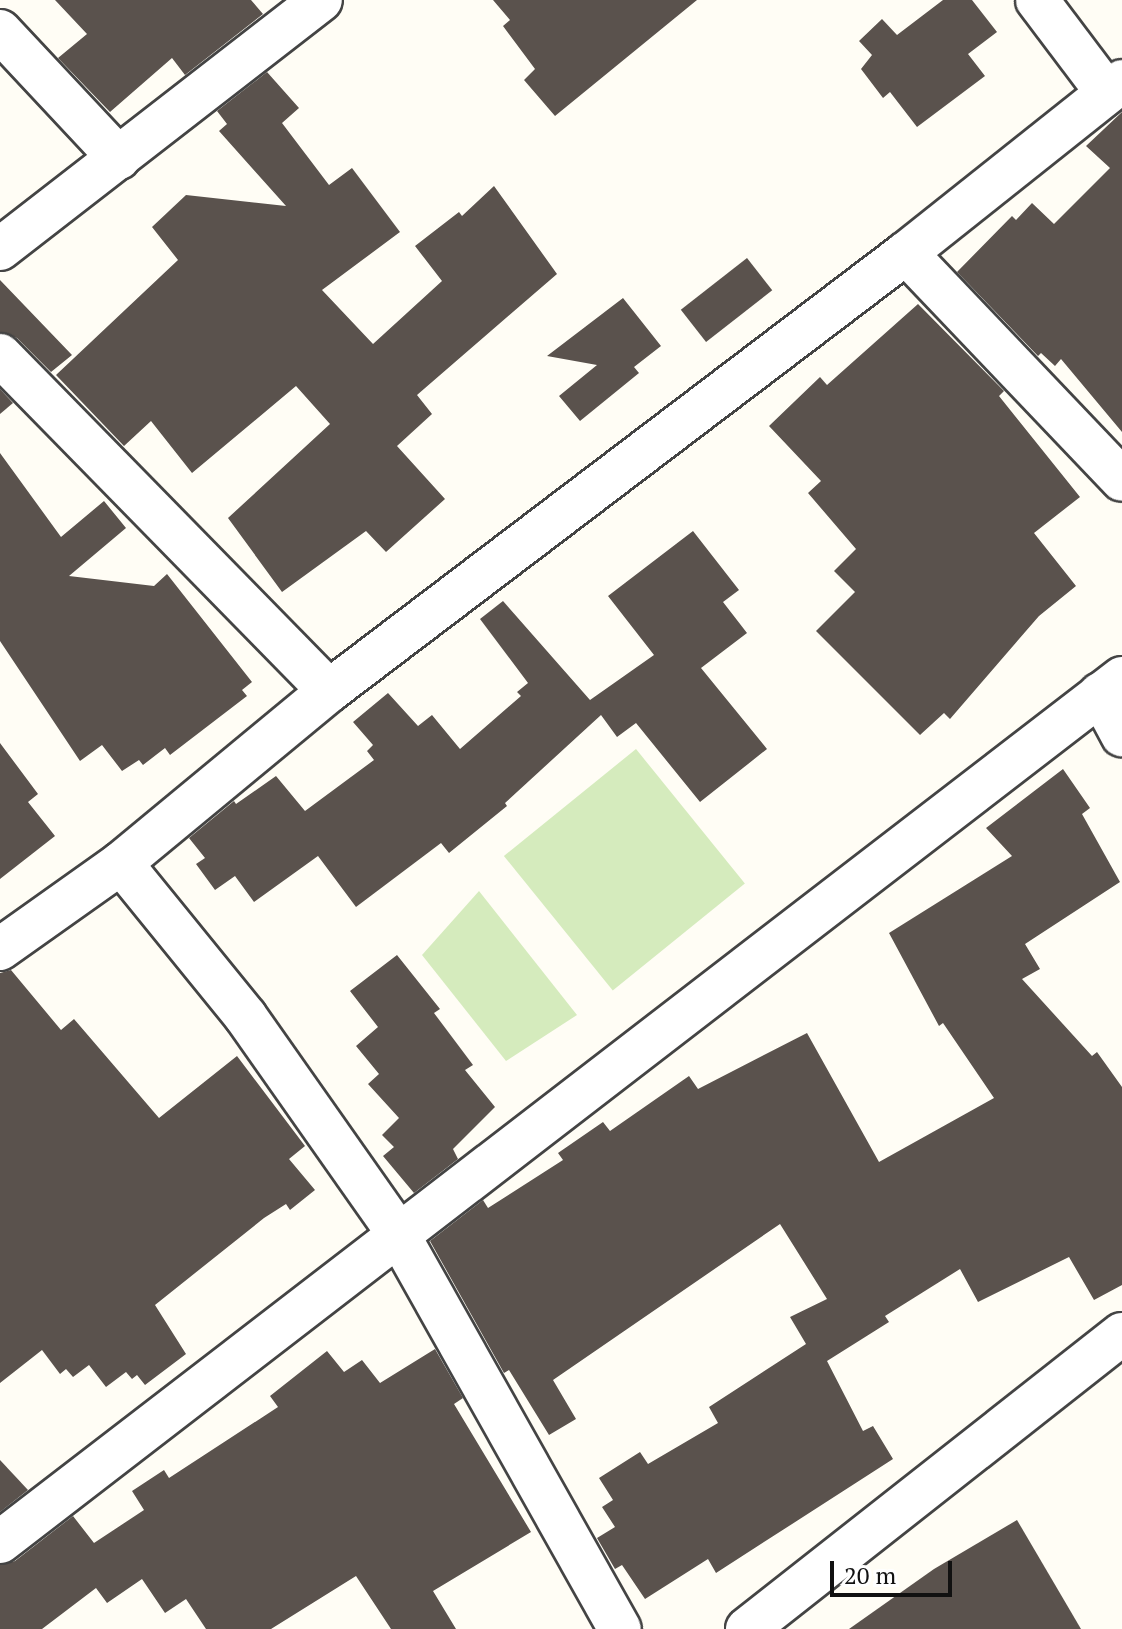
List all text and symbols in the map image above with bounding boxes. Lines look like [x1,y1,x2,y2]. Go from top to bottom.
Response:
scale bar [834,1545,956,1595]
text: 20 m [844,1559,896,1591]

